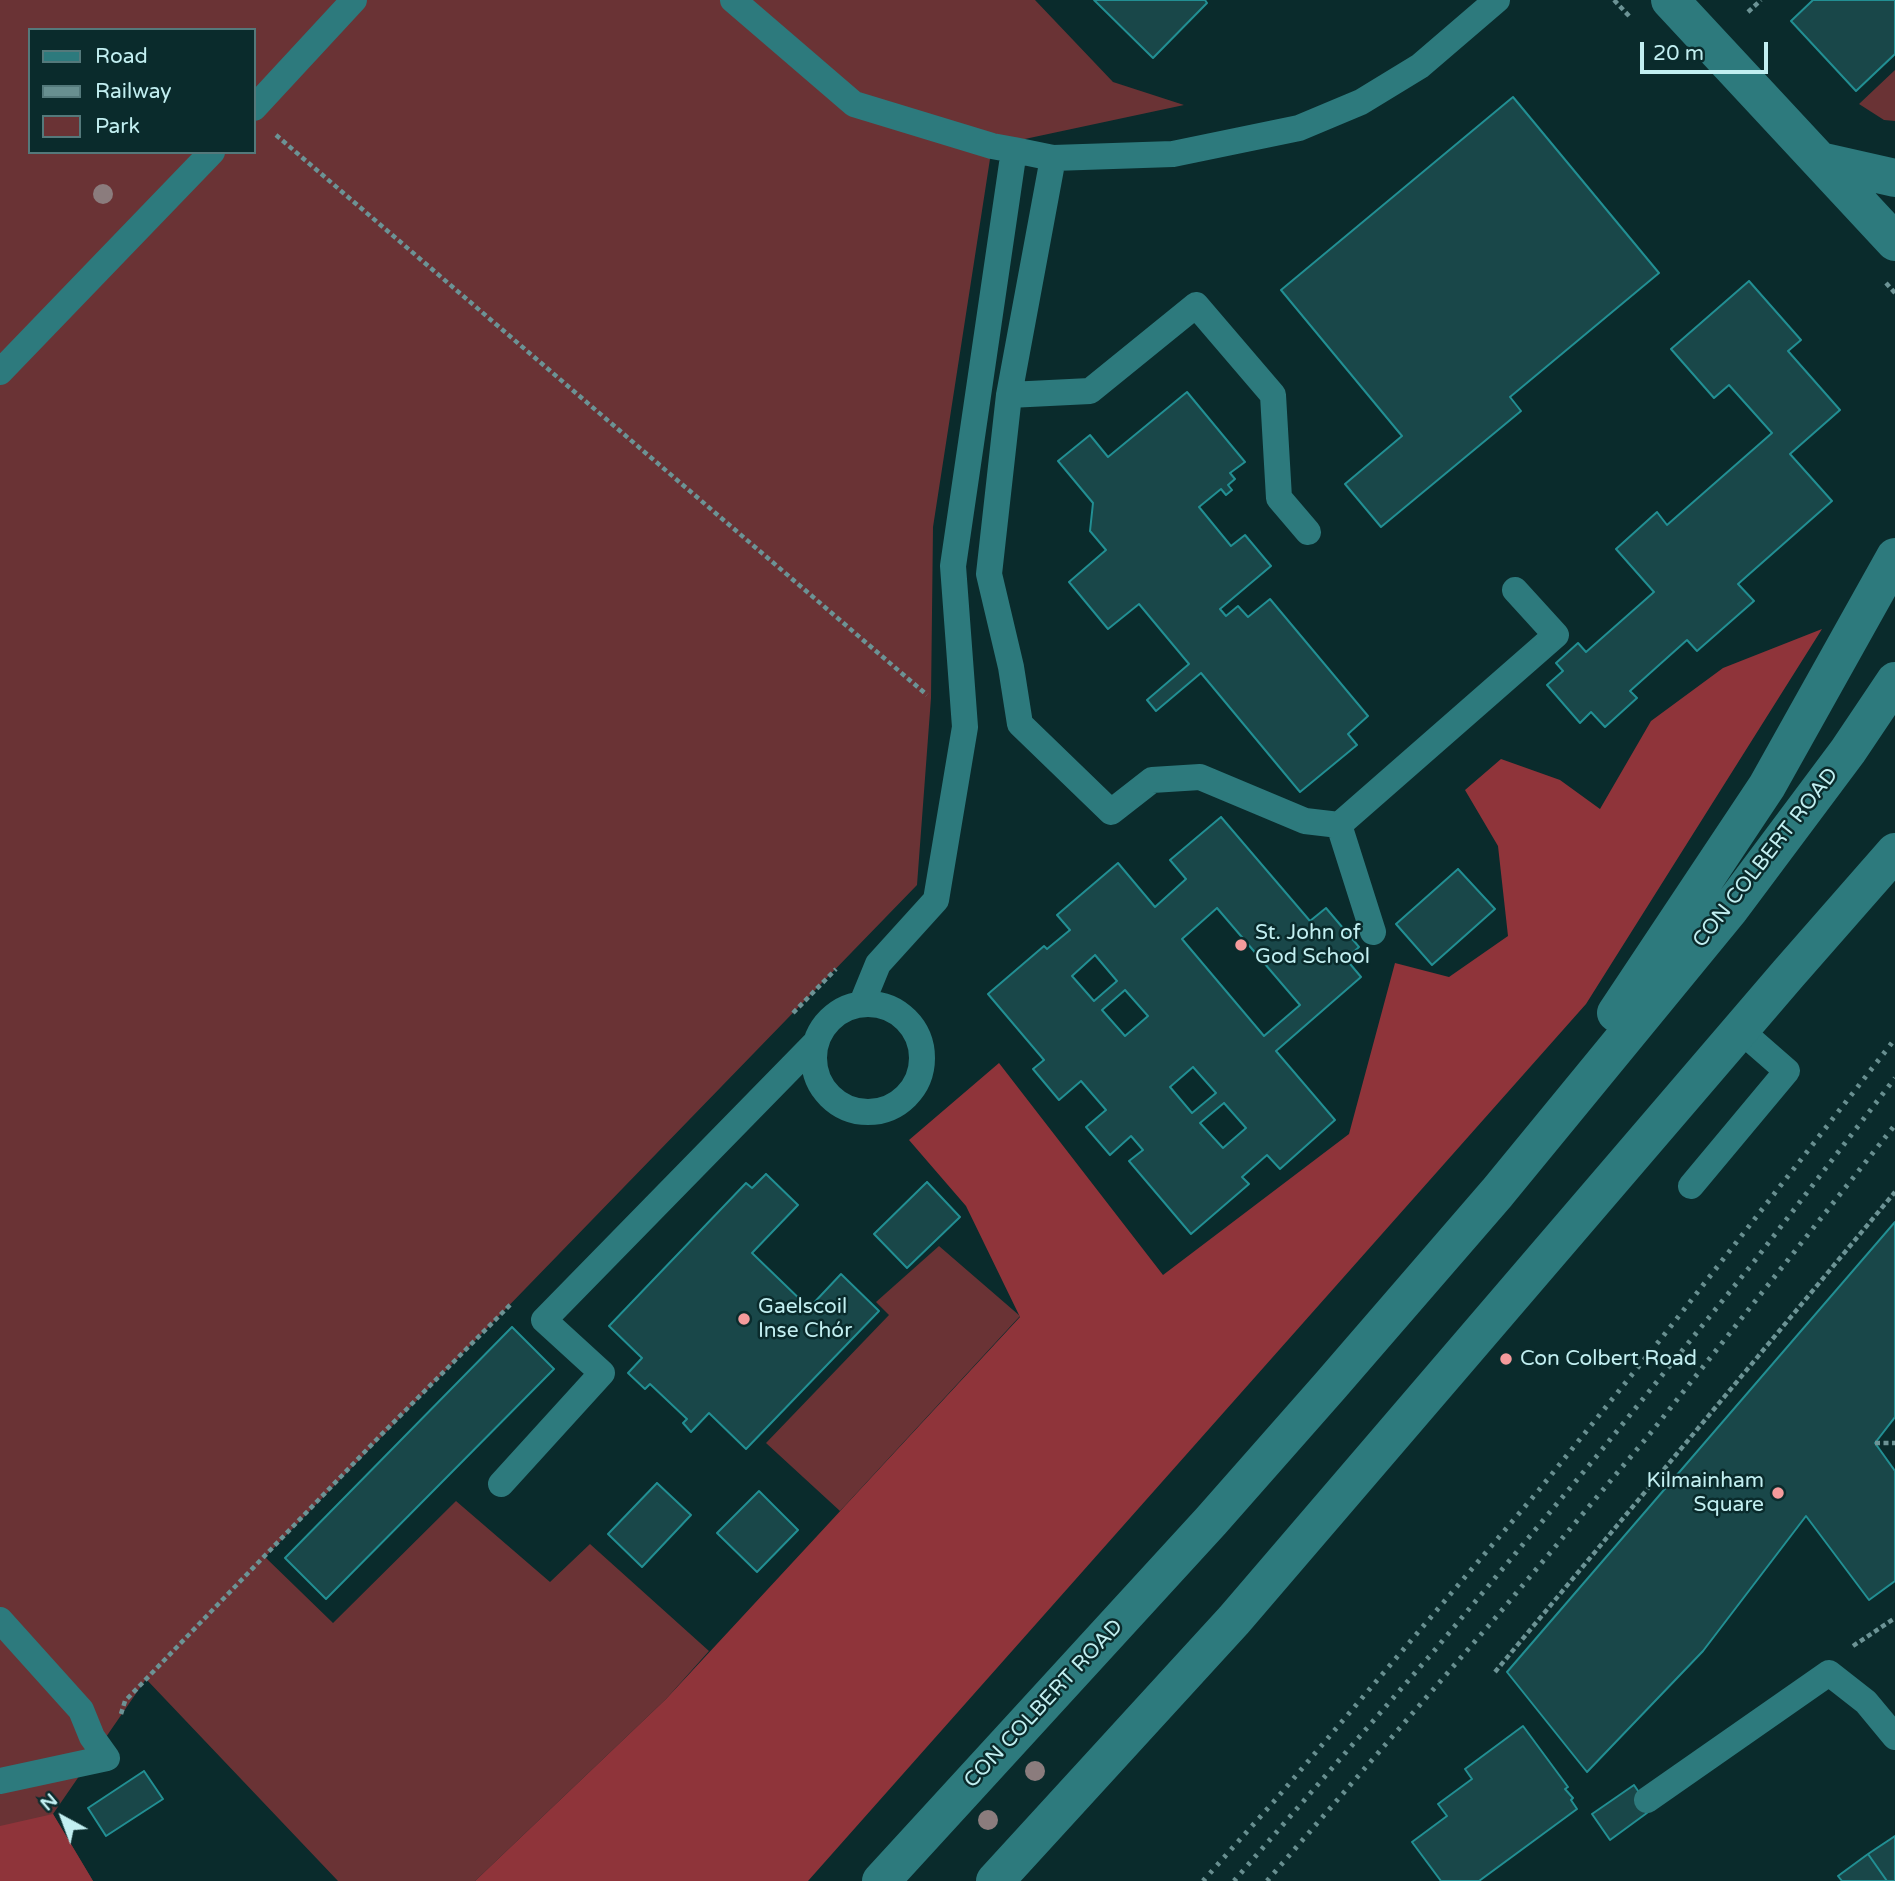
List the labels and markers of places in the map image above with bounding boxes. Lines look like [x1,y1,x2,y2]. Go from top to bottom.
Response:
place label: St. John of God School [1255,920,1370,970]
marker: St. John of God School [1233,937,1249,953]
place label: Gaelscoil Inse Chór [758,1294,852,1344]
marker: Gaelscoil Inse Chór [736,1311,752,1327]
place label: Con Colbert Road [1520,1346,1697,1372]
marker: Con Colbert Road [1498,1351,1514,1367]
place label: Kilmainham Square [1647,1468,1764,1518]
marker: Kilmainham Square [1770,1485,1786,1501]

